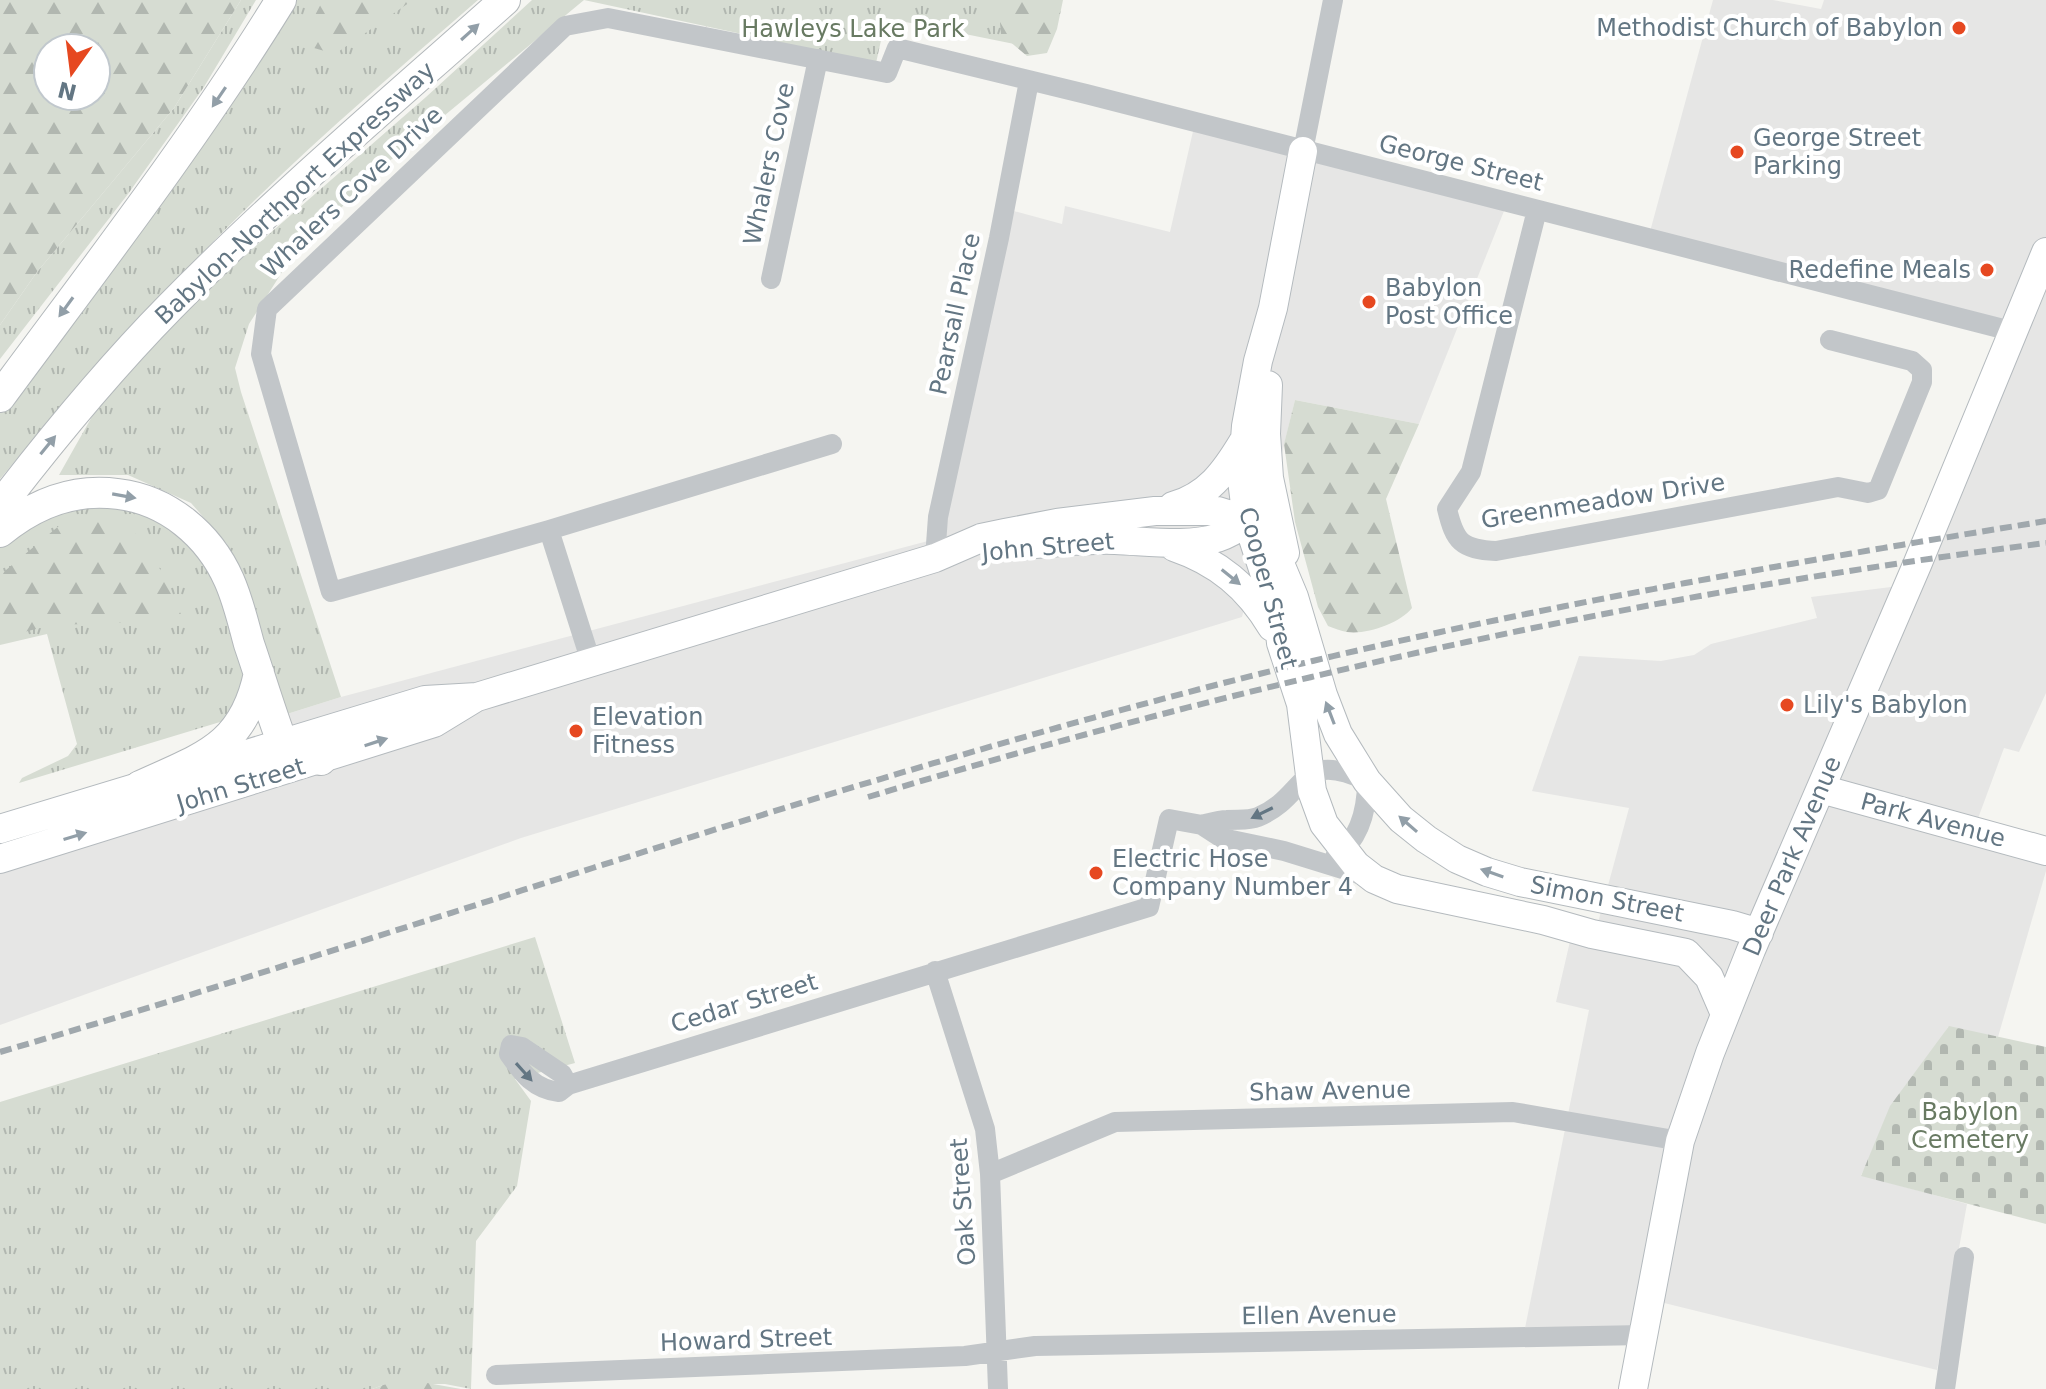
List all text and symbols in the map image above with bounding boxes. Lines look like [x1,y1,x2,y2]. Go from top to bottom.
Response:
place label: Methodist Church of Babylon [1596,14,1943,42]
park label: Hawleys Lake Park [741,15,965,43]
marker: Methodist Church of Babylon [1950,19,1968,37]
one-way arrow [460,23,479,41]
north arrow [32,32,112,112]
street label: Babylon-Northport Expressway [149,56,441,330]
text: N [55,77,79,105]
street label: Whalers Cove [738,80,800,248]
one-way arrow [212,86,227,108]
street label: Whalers Cove Drive [256,101,448,283]
place label: George Street Parking [1753,124,1921,180]
street label: George Street [1376,129,1546,197]
marker: George Street Parking [1728,143,1746,161]
street label: Pearsall Place [924,230,986,398]
place label: Redefine Meals [1789,256,1971,284]
marker: Redefine Meals [1978,261,1996,279]
place label: Babylon Post Office [1385,274,1513,330]
marker: Babylon Post Office [1360,293,1378,311]
one-way arrow [59,297,75,318]
one-way arrow [40,434,57,455]
street label: Greenmeadow Drive [1479,468,1727,534]
one-way arrow [112,490,137,502]
street label: Cooper Street [1233,504,1303,672]
street label: John Street [979,527,1115,567]
one-way arrow [1221,568,1241,585]
place label: Lily's Babylon [1803,691,1968,719]
marker: Lily's Babylon [1778,696,1796,714]
one-way arrow [1323,701,1336,725]
place label: Elevation Fitness [592,703,703,759]
marker: Elevation Fitness [567,722,585,740]
one-way arrow [364,735,388,748]
street label: John Street [172,752,309,818]
street label: Deer Park Avenue [1737,752,1847,960]
street label: Park Avenue [1858,787,2008,853]
one-way arrow [1250,806,1273,820]
one-way arrow [1398,816,1418,833]
one-way arrow [63,829,87,842]
place label: Electric Hose Company Number 4 [1112,845,1353,901]
marker: Electric Hose Company Number 4 [1087,864,1105,882]
one-way arrow [1480,866,1504,878]
street label: Simon Street [1528,870,1686,928]
street label: Cedar Street [667,967,821,1039]
one-way arrow [514,1062,532,1081]
street label: Shaw Avenue [1249,1076,1411,1106]
park label: Babylon Cemetery [1911,1098,2029,1154]
street label: Oak Street [945,1137,981,1267]
street label: Ellen Avenue [1241,1300,1397,1330]
street label: Howard Street [659,1323,833,1357]

